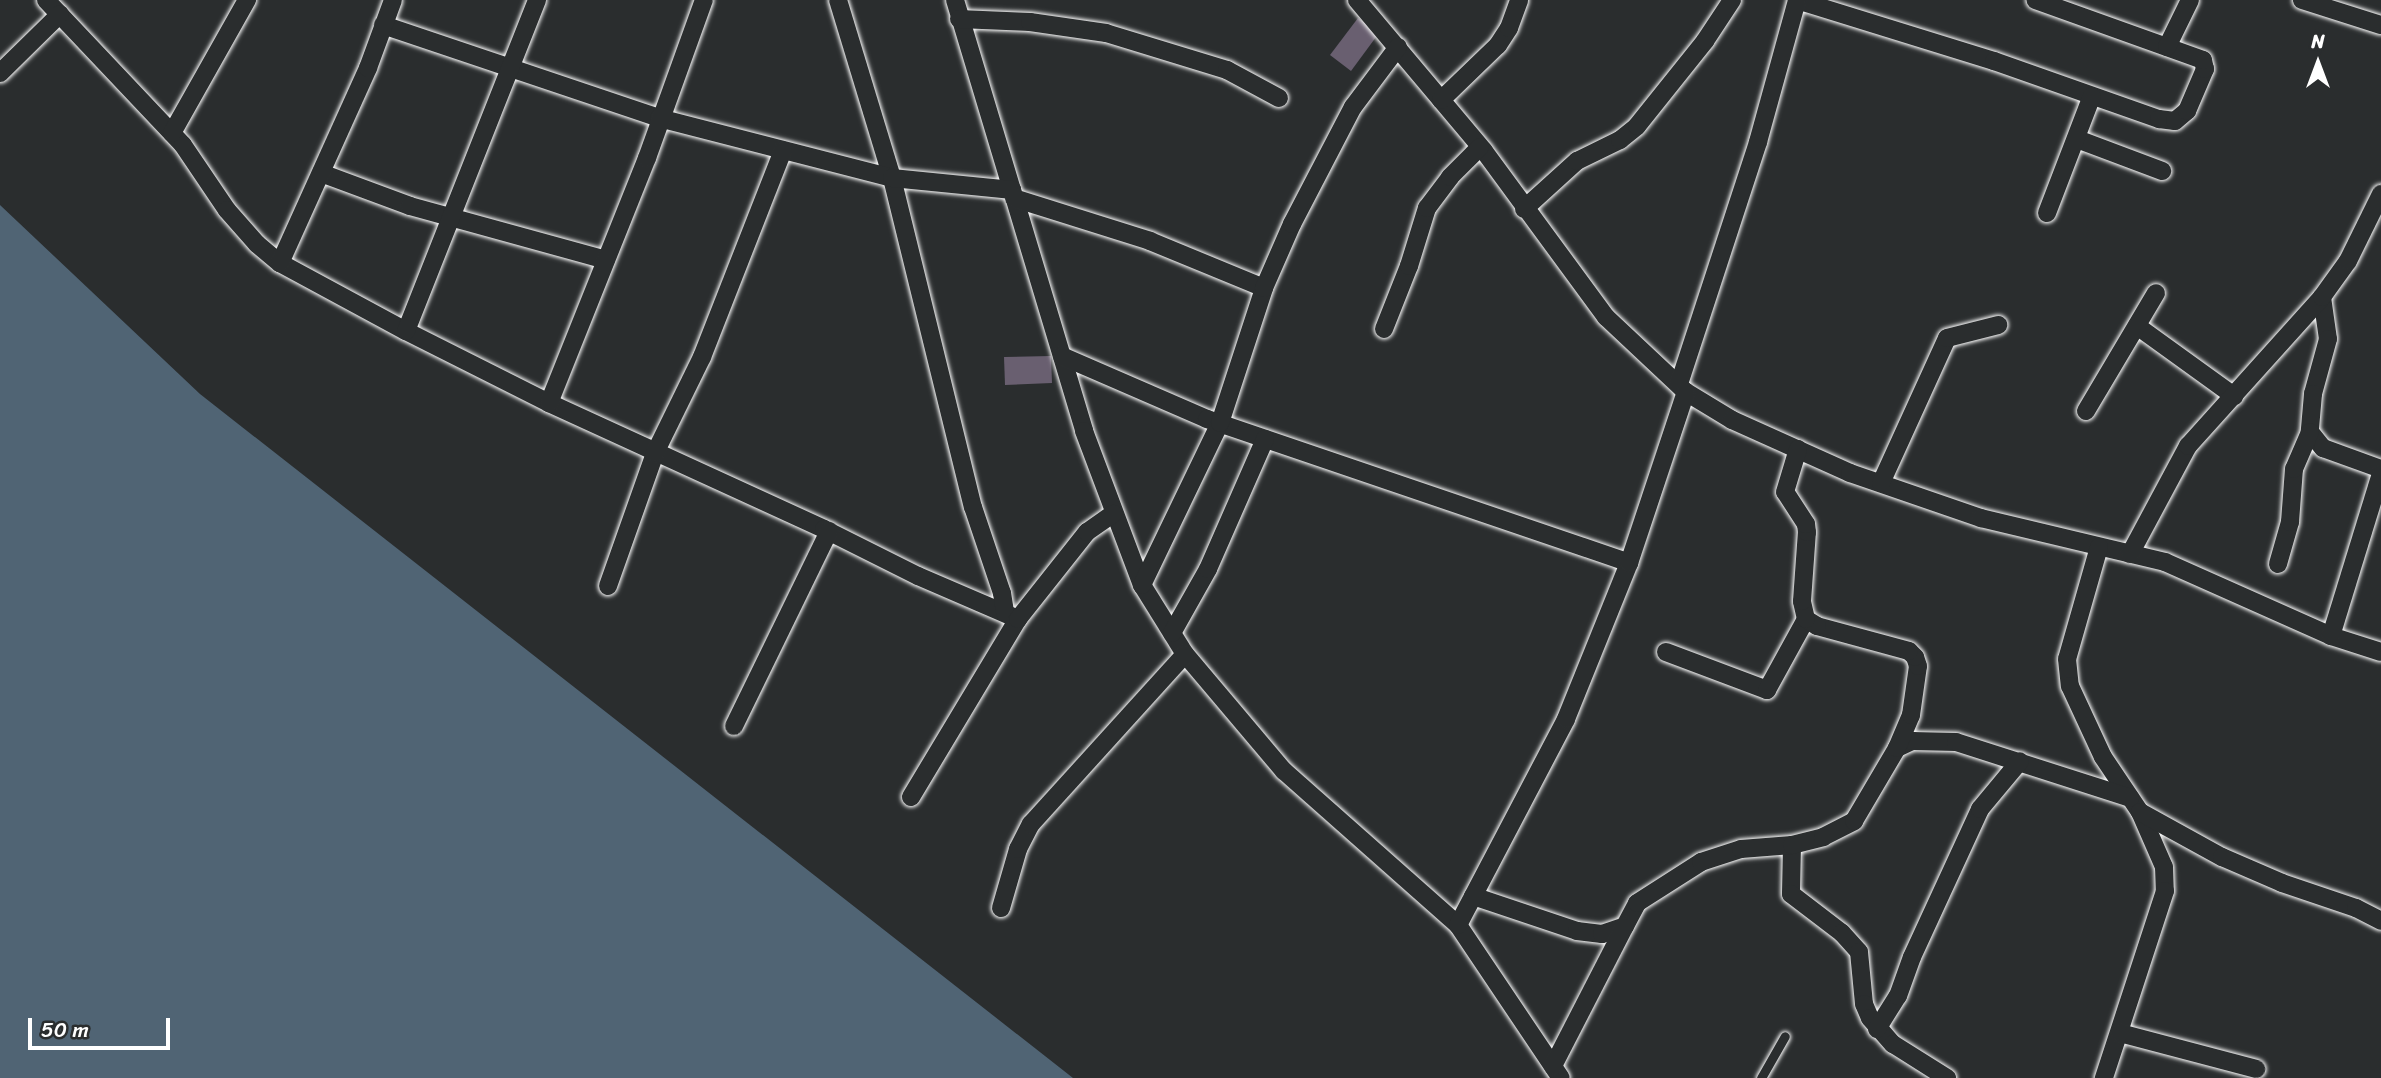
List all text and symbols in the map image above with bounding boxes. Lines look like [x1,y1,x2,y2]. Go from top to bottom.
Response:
text: N [2311,25,2325,58]
north arrow [2283,28,2353,98]
scale bar [32,1004,173,1048]
text: 50 m [41,1011,89,1049]

